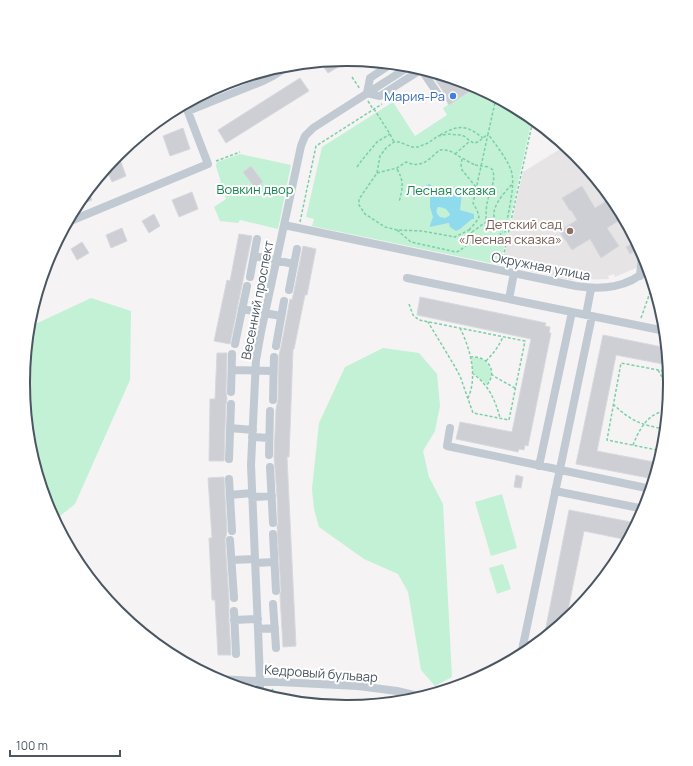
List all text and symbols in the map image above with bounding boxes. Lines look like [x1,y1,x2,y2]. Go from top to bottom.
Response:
place label: Мария-Ра [384,87,445,105]
marker: Мария-Ра [448,91,458,101]
park label: Вовкин двор [217,180,294,198]
park label: Лесная сказка [406,181,496,199]
place label: Детский сад «Лесная сказка» [458,215,562,248]
marker: Детский сад «Лесная сказка» [565,226,575,236]
street label: Весенний проспект [237,238,277,361]
street label: Окружная улица [490,248,592,284]
street label: Кедровый бульвар [264,660,379,686]
scale bar [10,732,120,758]
text: 100 m [16,737,48,754]

